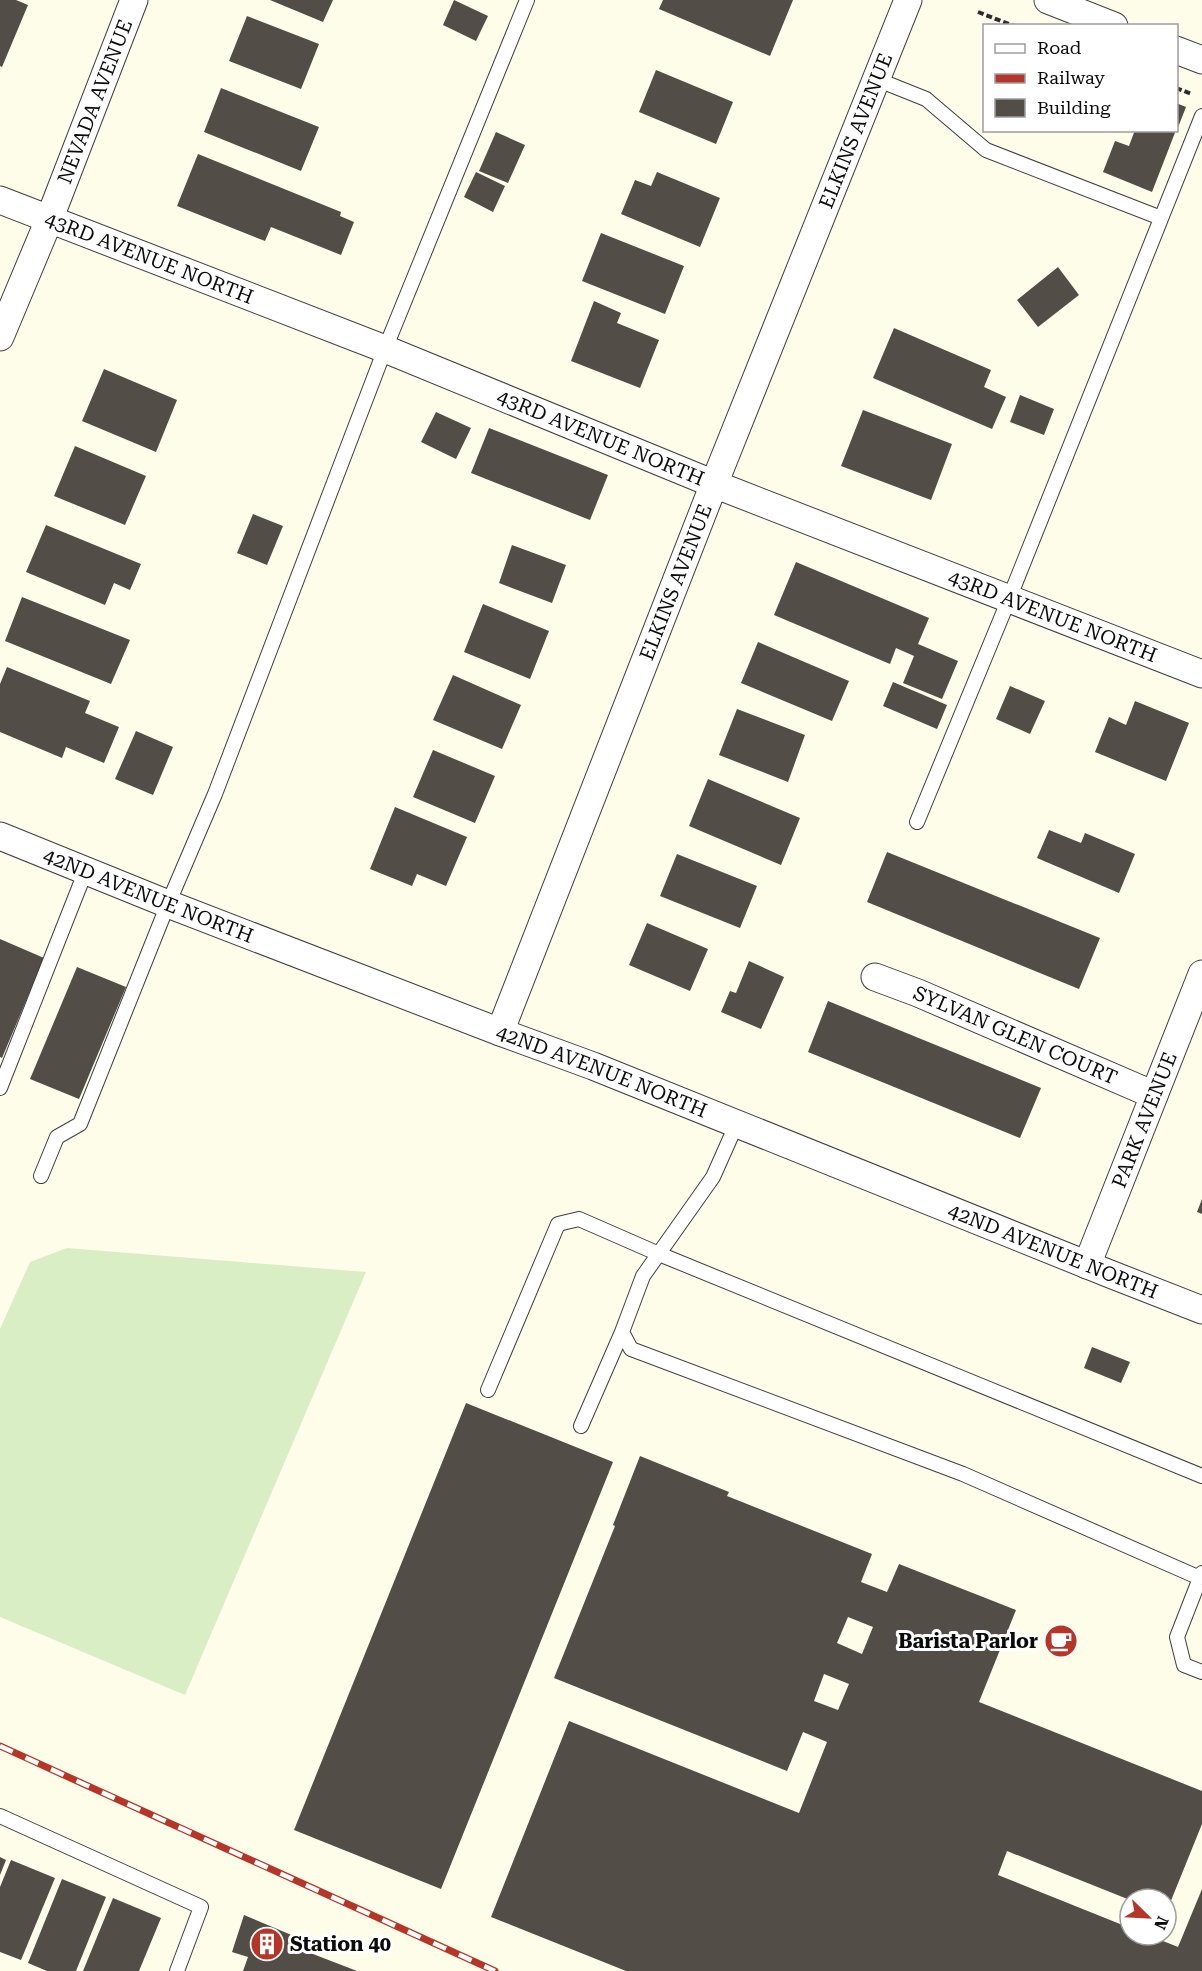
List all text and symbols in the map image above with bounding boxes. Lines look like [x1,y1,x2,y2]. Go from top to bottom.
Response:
street label: NEVADA AVENUE [52,16,137,187]
legend [983,24,1178,132]
text: Road [1037,37,1082,58]
street label: ELKINS AVENUE [814,49,898,212]
text: Railway [1037,67,1105,88]
text: Building [1037,97,1111,118]
street label: 43RD AVENUE NORTH [41,207,257,309]
street label: 43RD AVENUE NORTH [494,384,708,491]
street label: ELKINS AVENUE [634,501,717,663]
street label: 43RD AVENUE NORTH [945,564,1161,667]
street label: 42ND AVENUE NORTH [40,843,257,948]
street label: SYLVAN GLEN COURT [910,980,1121,1090]
street label: 42ND AVENUE NORTH [493,1020,711,1123]
street label: PARK AVENUE [1107,1048,1182,1191]
street label: 42ND AVENUE NORTH [945,1198,1162,1304]
cafe icon: Barista Parlor [1043,1623,1079,1659]
place label: Barista Parlor [898,1629,1038,1653]
north arrow [1118,1887,1178,1947]
text: N [1150,1913,1172,1932]
building icon: Station 40 [249,1926,285,1962]
place label: Station 40 [290,1932,391,1956]

